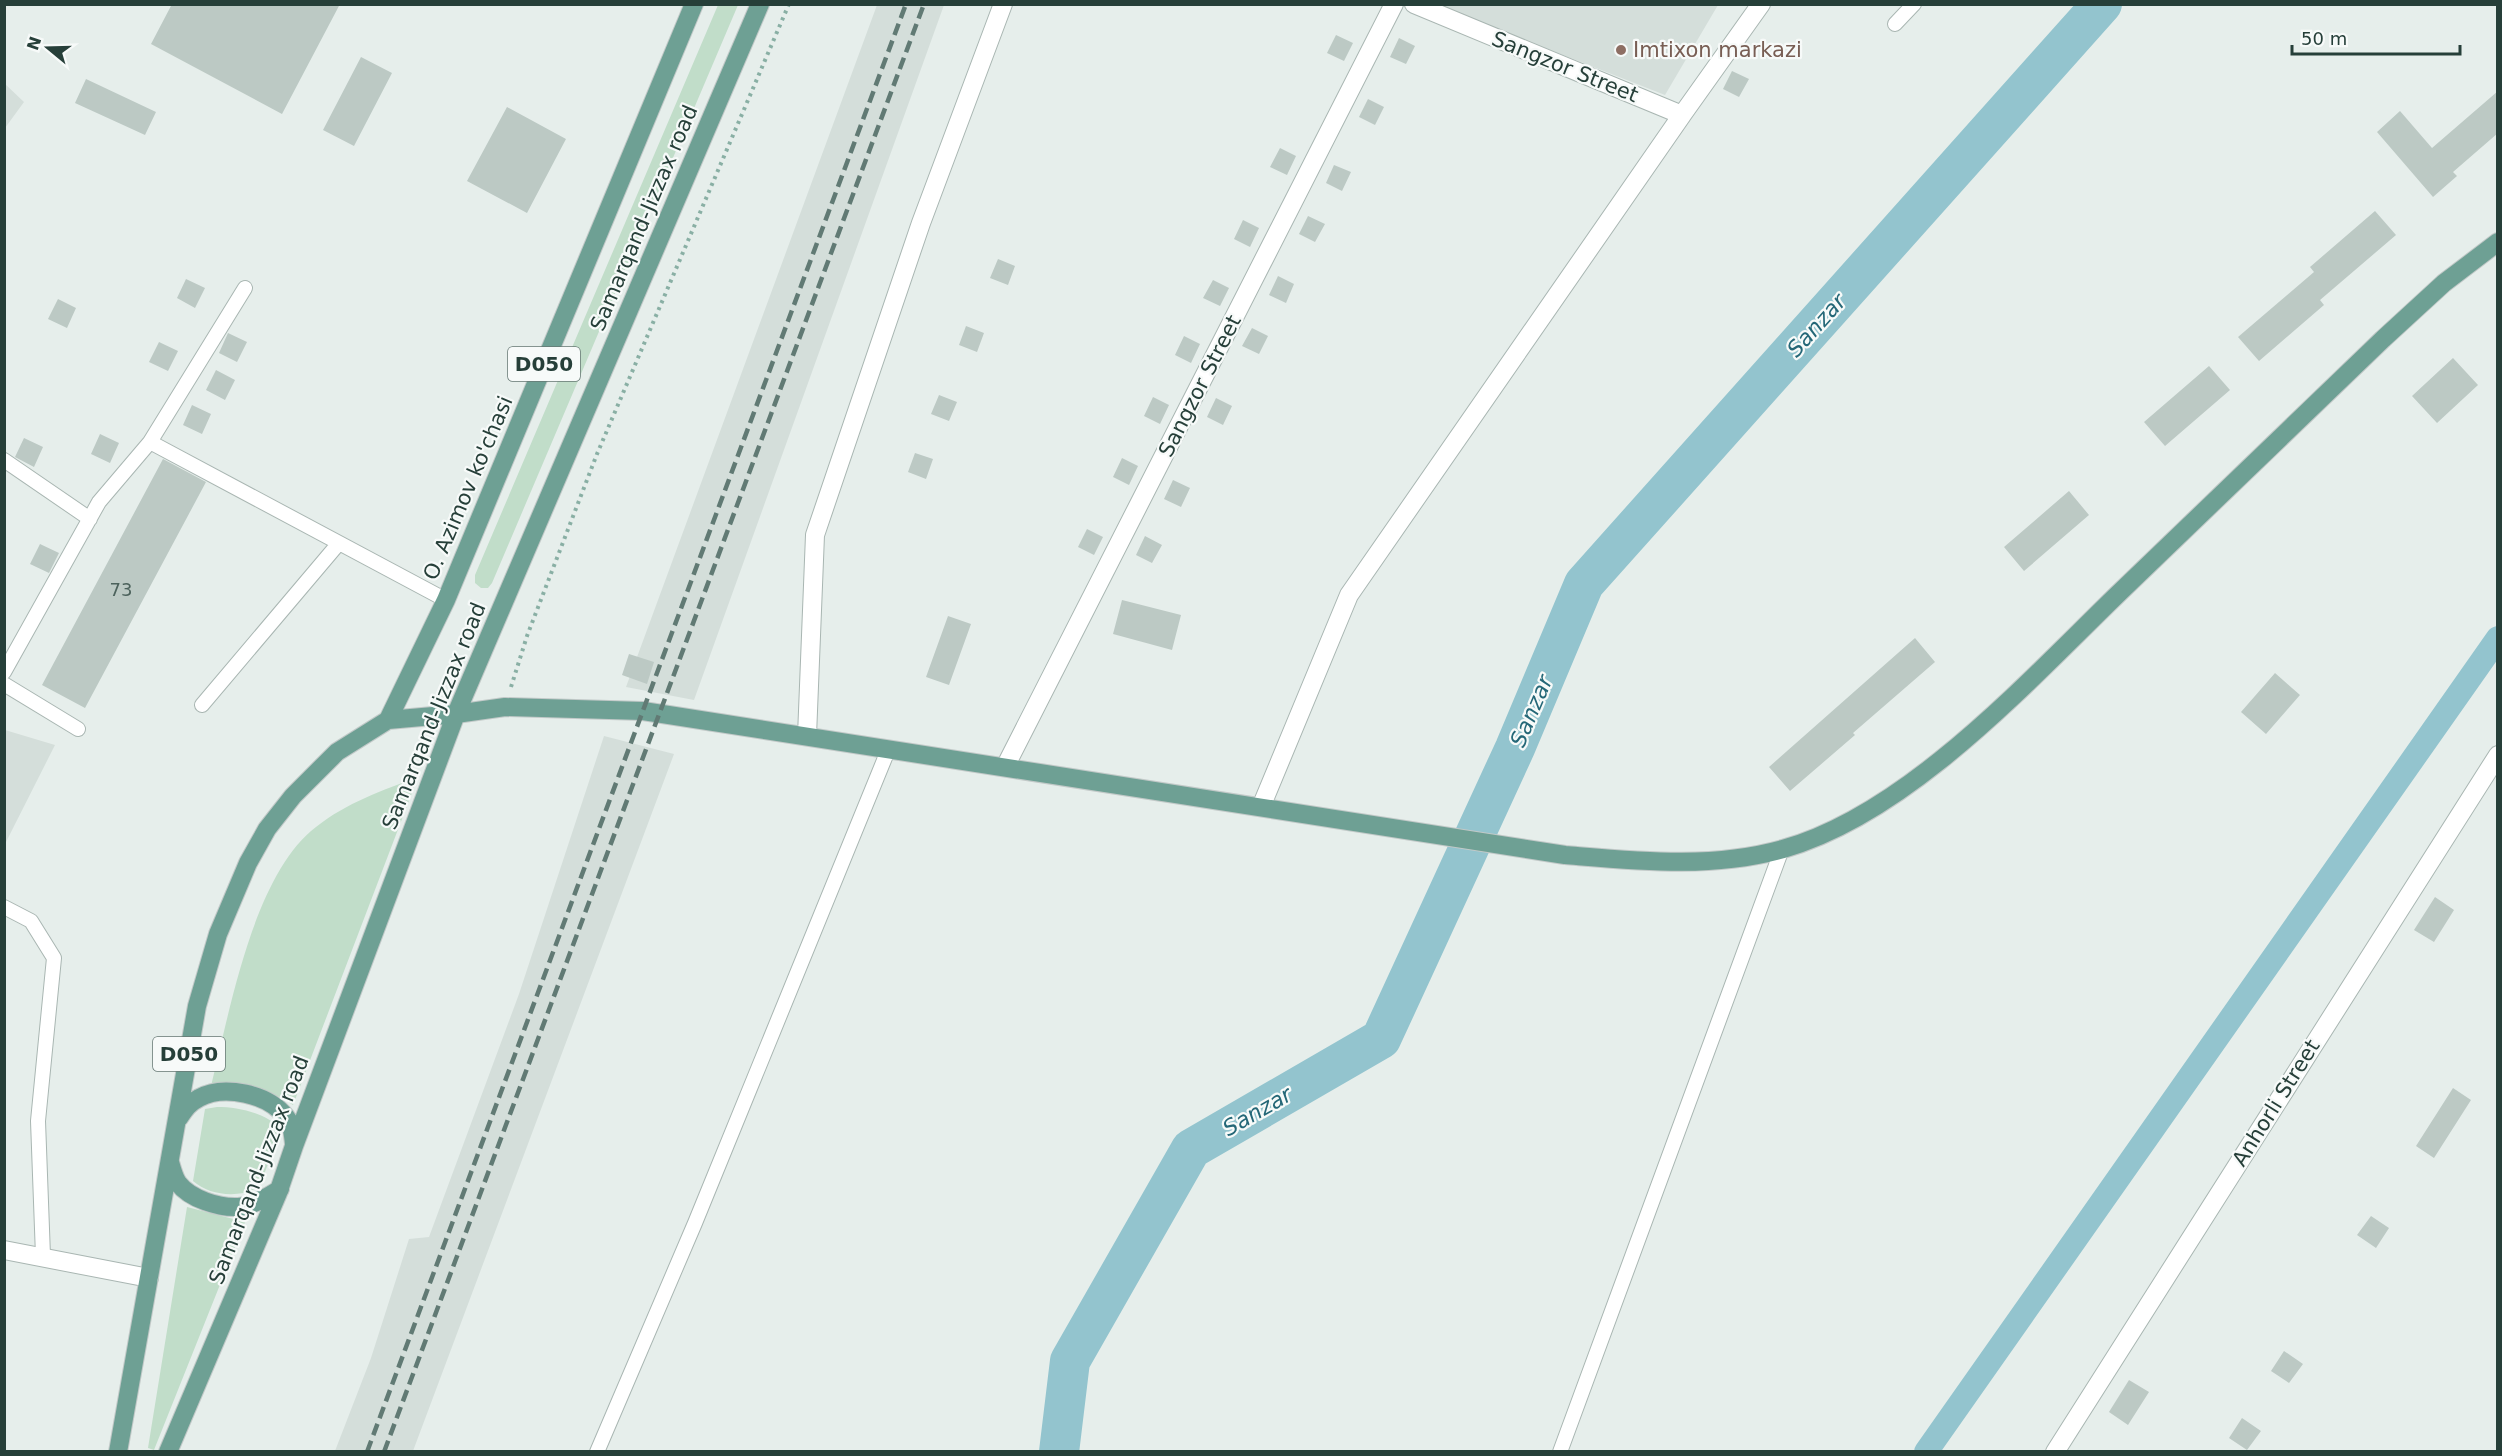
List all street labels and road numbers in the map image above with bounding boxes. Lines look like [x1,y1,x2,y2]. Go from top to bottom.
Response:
street label: Sangzor Street [1488,27,1642,107]
street label: Samarqand-Jizzax road [586,102,702,334]
street label: Sangzor Street [1154,311,1246,461]
road number: D050 [508,347,580,381]
street label: O. Azimov ko'chasi [418,393,518,583]
street label: Samarqand-Jizzax road [377,599,491,833]
street label: Anhorli Street [2228,1035,2324,1171]
road number: D050 [153,1037,225,1071]
street label: Samarqand-Jizzax road [204,1052,314,1288]

